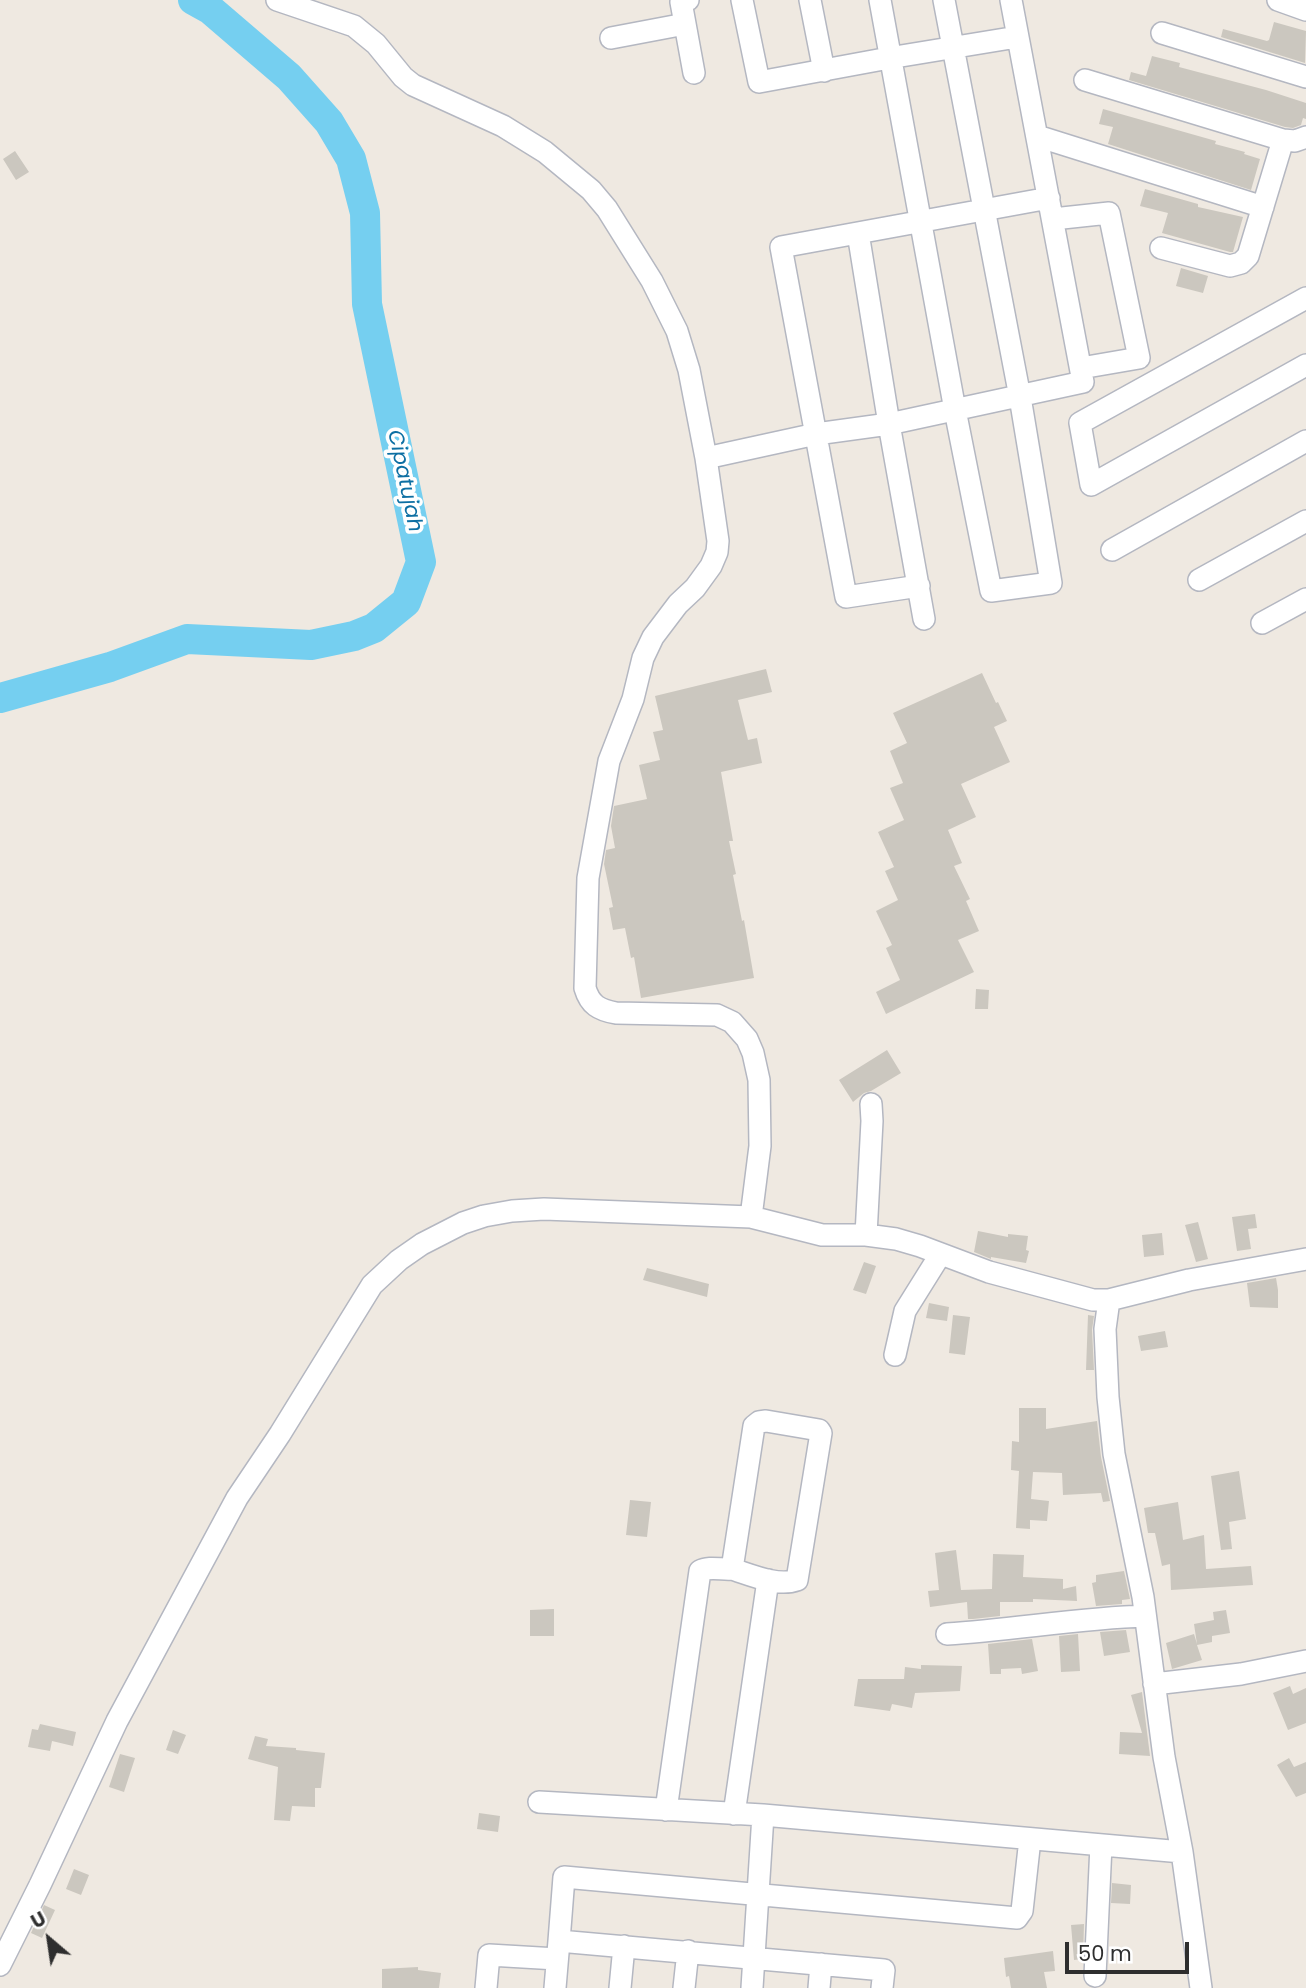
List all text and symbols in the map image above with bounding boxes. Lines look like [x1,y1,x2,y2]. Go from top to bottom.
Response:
water label: Cipatujah [381,428,427,534]
north arrow [14,1904,84,1974]
text: U [26,1905,51,1935]
scale bar [1068,1928,1192,1972]
text: 50 m [1078,1939,1132,1968]

